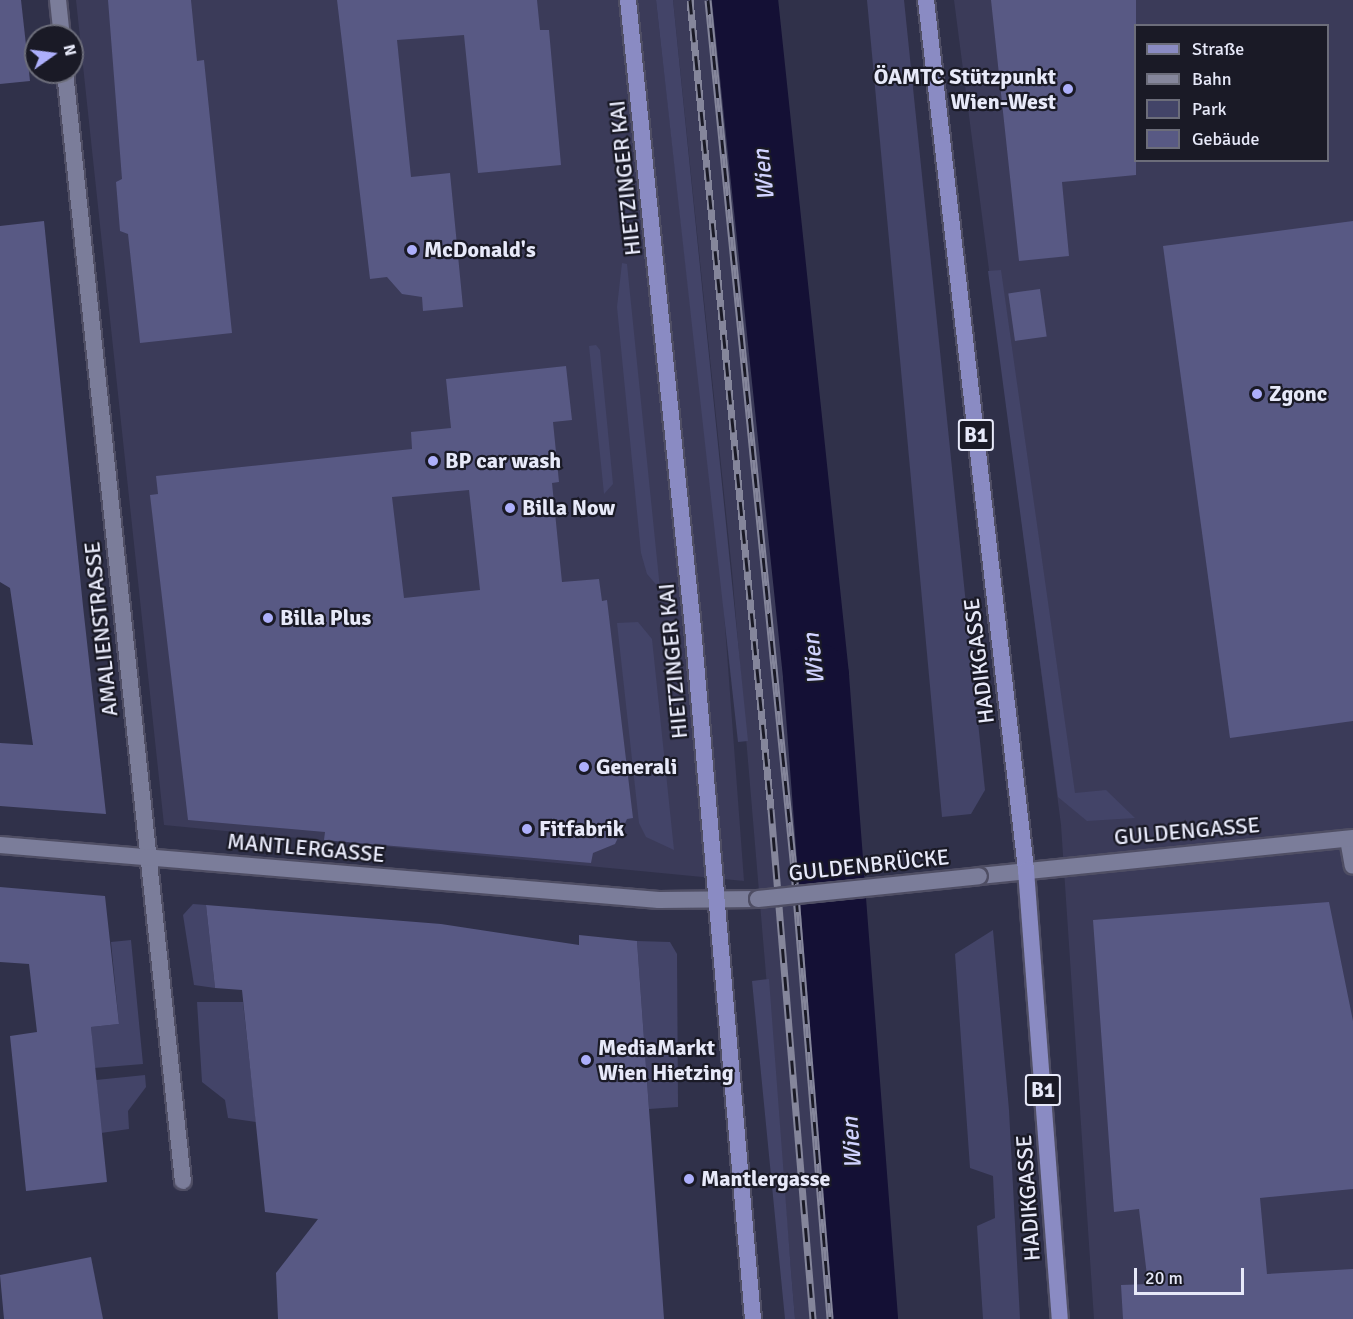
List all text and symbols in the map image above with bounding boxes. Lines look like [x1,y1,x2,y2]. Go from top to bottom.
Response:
north arrow [24,24,84,84]
legend [1134,24,1329,162]
text: Straße [1192,38,1244,60]
text: N [58,42,81,58]
place label: ÖAMTC Stützpunkt Wien-West [874,63,1056,114]
text: Bahn [1192,68,1232,90]
marker: ÖAMTC Stützpunkt Wien-West [1061,82,1075,96]
text: Park [1192,98,1227,120]
street label: HIETZINGER KAI [604,99,646,257]
text: Gebäude [1192,128,1260,150]
water label: Wien [747,148,781,202]
place label: McDonald's [424,237,536,263]
marker: McDonald's [405,243,419,257]
place label: Zgonc [1269,381,1327,407]
marker: Zgonc [1250,387,1264,401]
road number: B1 [956,417,996,453]
place label: BP car wash [445,448,561,474]
marker: BP car wash [426,454,440,468]
place label: Billa Now [522,495,615,521]
marker: Billa Now [503,501,517,515]
street label: AMALIENSTRASSE [79,540,123,718]
street label: HIETZINGER KAI [653,582,693,740]
street label: HADIKGASSE [958,597,1000,725]
place label: Billa Plus [280,605,371,631]
marker: Billa Plus [261,611,275,625]
water label: Wien [797,632,831,686]
place label: Generali [596,754,677,780]
marker: Generali [577,760,591,774]
street label: GULDENGASSE [1113,811,1261,851]
place label: Fitfabrik [539,816,624,842]
marker: Fitfabrik [520,822,534,836]
street label: MANTLERGASSE [226,828,386,868]
street label: GULDENBRÜCKE [787,843,951,887]
place label: MediaMarkt Wien Hietzing [598,1034,734,1086]
marker: MediaMarkt Wien Hietzing [579,1053,593,1067]
road number: B1 [1024,1072,1062,1108]
water label: Wien [836,1116,868,1170]
street label: HADIKGASSE [1010,1134,1046,1262]
place label: Mantlergasse [701,1166,830,1192]
marker: Mantlergasse [682,1172,696,1186]
scale bar [1137,1256,1246,1294]
text: 20 m [1145,1267,1183,1289]

